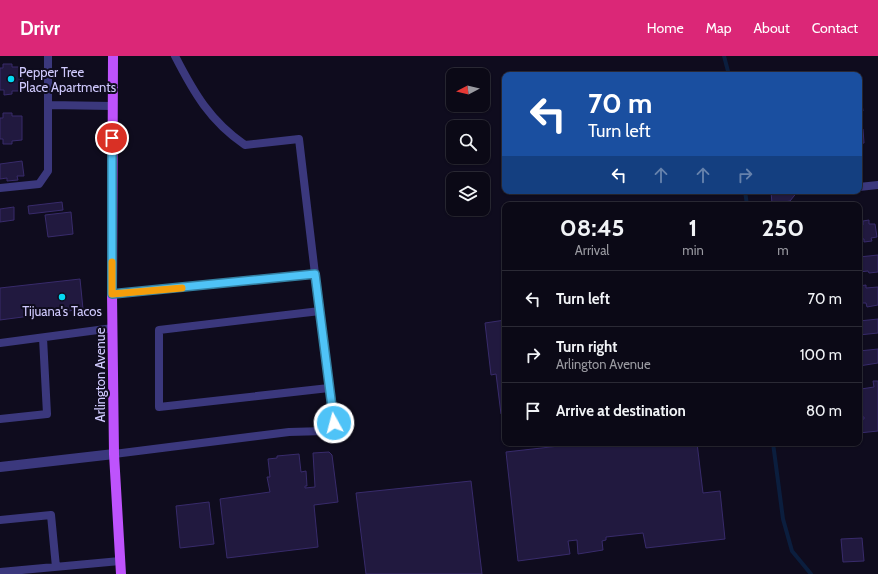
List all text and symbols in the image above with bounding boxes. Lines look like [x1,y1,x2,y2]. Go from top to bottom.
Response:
text: Drivr [20,17,60,40]
text: Home [647,19,684,37]
text: Map [706,19,731,37]
text: About [753,19,790,37]
text: Contact [812,19,858,37]
place label: Pepper Tree Place Apartments [19,64,117,95]
north arrow [446,68,490,112]
map controls [446,68,490,216]
marker: Pepper Tree Place Apartments [6,74,16,84]
text: 70 m [588,86,652,120]
icon: left [522,88,574,140]
button: search [446,120,490,164]
text: Turn left [588,120,651,142]
pin [95,121,129,155]
icon: arrive [101,127,123,149]
icon: left [608,164,630,186]
icon: ahead [650,164,672,186]
icon: ahead [692,164,714,186]
icon: right [734,164,756,186]
button: layers [446,172,490,216]
text: 08:45 [560,213,624,242]
text: 1 [689,213,697,242]
text: 250 [762,213,804,242]
text: Arrival [575,242,609,258]
text: min [682,242,704,258]
text: m [777,242,789,258]
icon: left [522,288,544,310]
text: Turn left [556,290,610,308]
text: 70 m [808,290,842,308]
marker: Tijuana's Tacos [57,292,67,302]
place label: Tijuana's Tacos [22,303,102,320]
street label: Arlington Avenue [92,327,108,422]
text: Turn right [556,338,617,356]
icon: right [522,344,544,366]
text: 100 m [800,346,842,364]
text: Arlington Avenue [556,356,651,372]
icon: arrive [522,400,544,422]
position arrow [313,402,355,444]
text: Arrive at destination [556,402,686,420]
text: 80 m [806,402,842,420]

